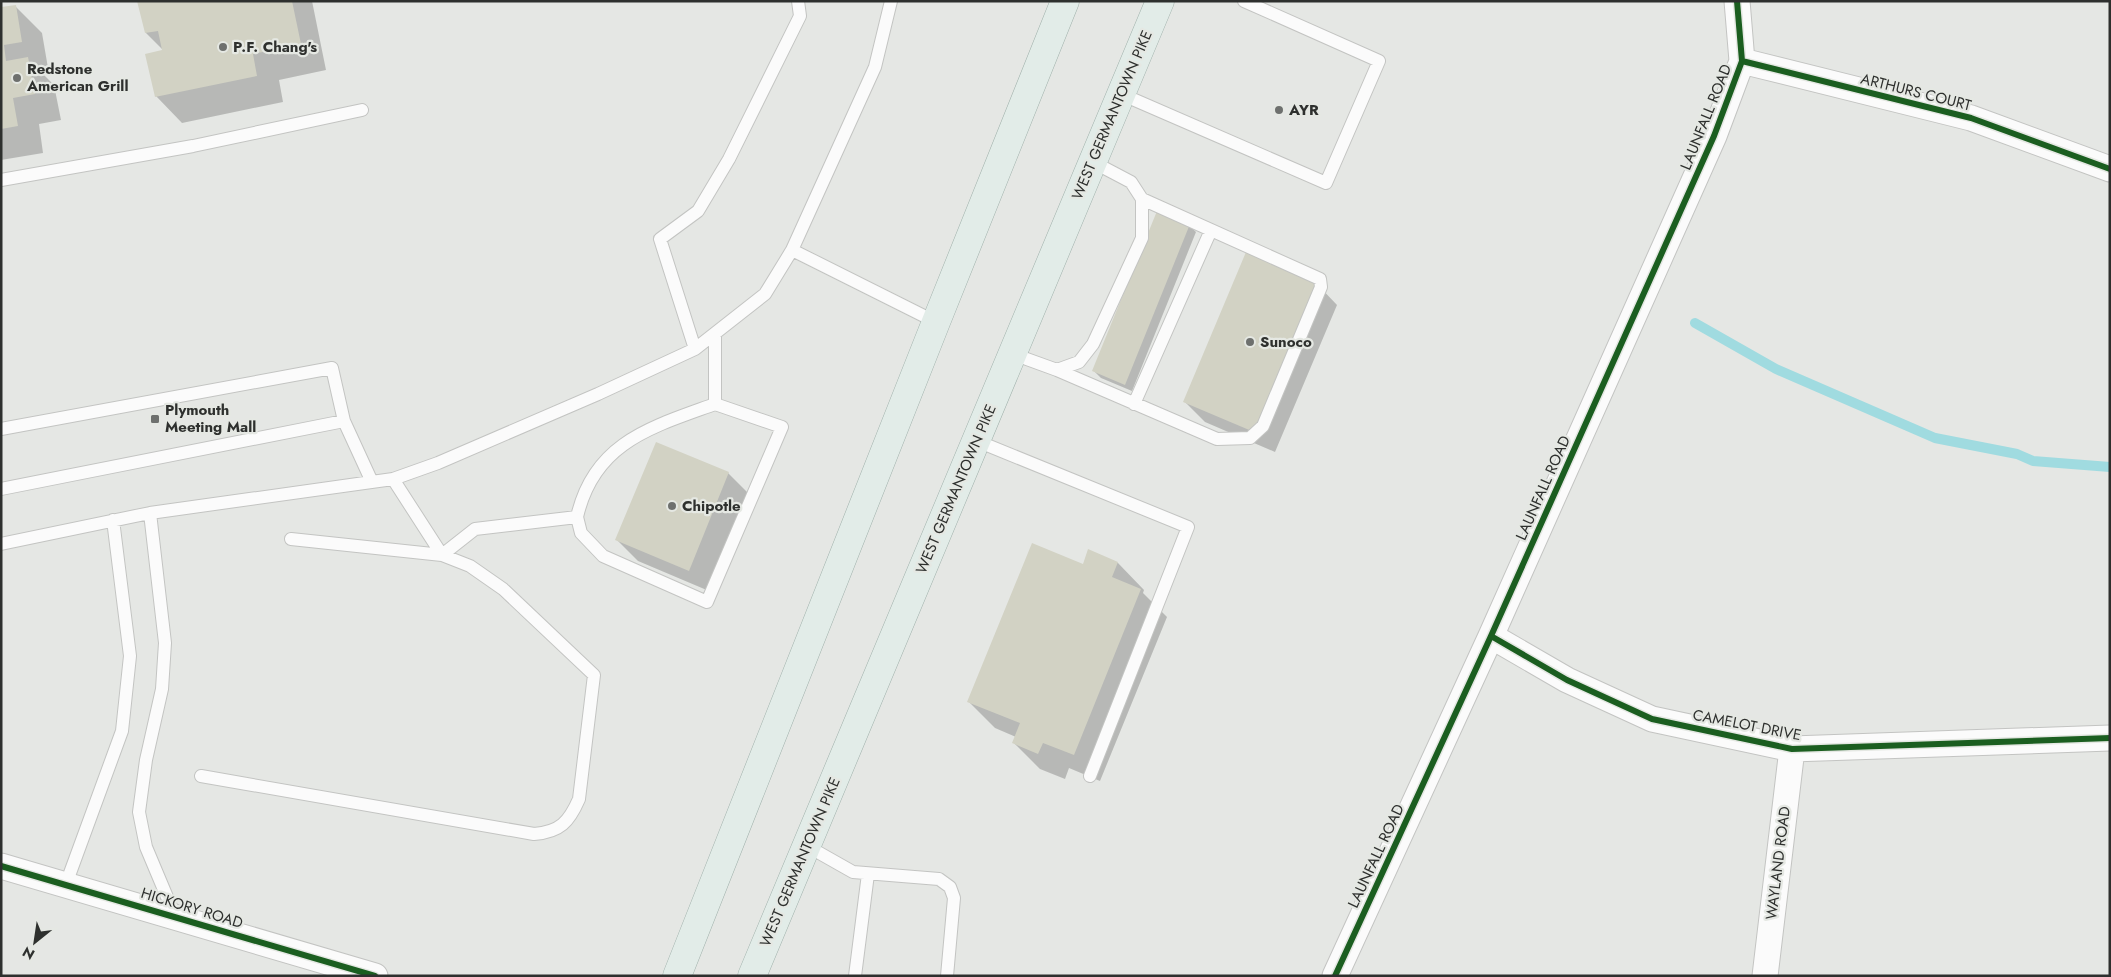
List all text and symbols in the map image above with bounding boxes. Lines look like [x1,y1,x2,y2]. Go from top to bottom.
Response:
street label: WEST GERMANTOWN PIKE [1066,27,1158,203]
place label: P.F. Chang's [233,36,317,58]
marker: P.F. Chang's [217,41,229,53]
place label: Redstone American Grill [26,58,128,97]
street label: LAUNFALL ROAD [1675,61,1737,173]
street label: ARTHURS COURT [1858,68,1974,116]
marker: Redstone American Grill [11,72,23,84]
place label: AYR [1288,99,1319,121]
marker: AYR [1273,104,1285,116]
place label: Sunoco [1260,331,1312,353]
marker: Sunoco [1244,336,1256,348]
place label: Plymouth Meeting Mall [165,399,256,438]
street label: WEST GERMANTOWN PIKE [910,401,1002,577]
marker: Plymouth Meeting Mall [149,413,161,425]
street label: LAUNFALL ROAD [1510,432,1576,544]
place label: Chipotle [682,495,741,517]
marker: Chipotle [666,500,678,512]
street label: CAMELOT DRIVE [1691,704,1803,746]
street label: WEST GERMANTOWN PIKE [754,774,846,950]
street label: LAUNFALL ROAD [1342,800,1410,912]
street label: WAYLAND ROAD [1760,805,1796,921]
street label: HICKORY ROAD [138,882,246,934]
north arrow [10,917,60,967]
text: N [19,942,38,965]

